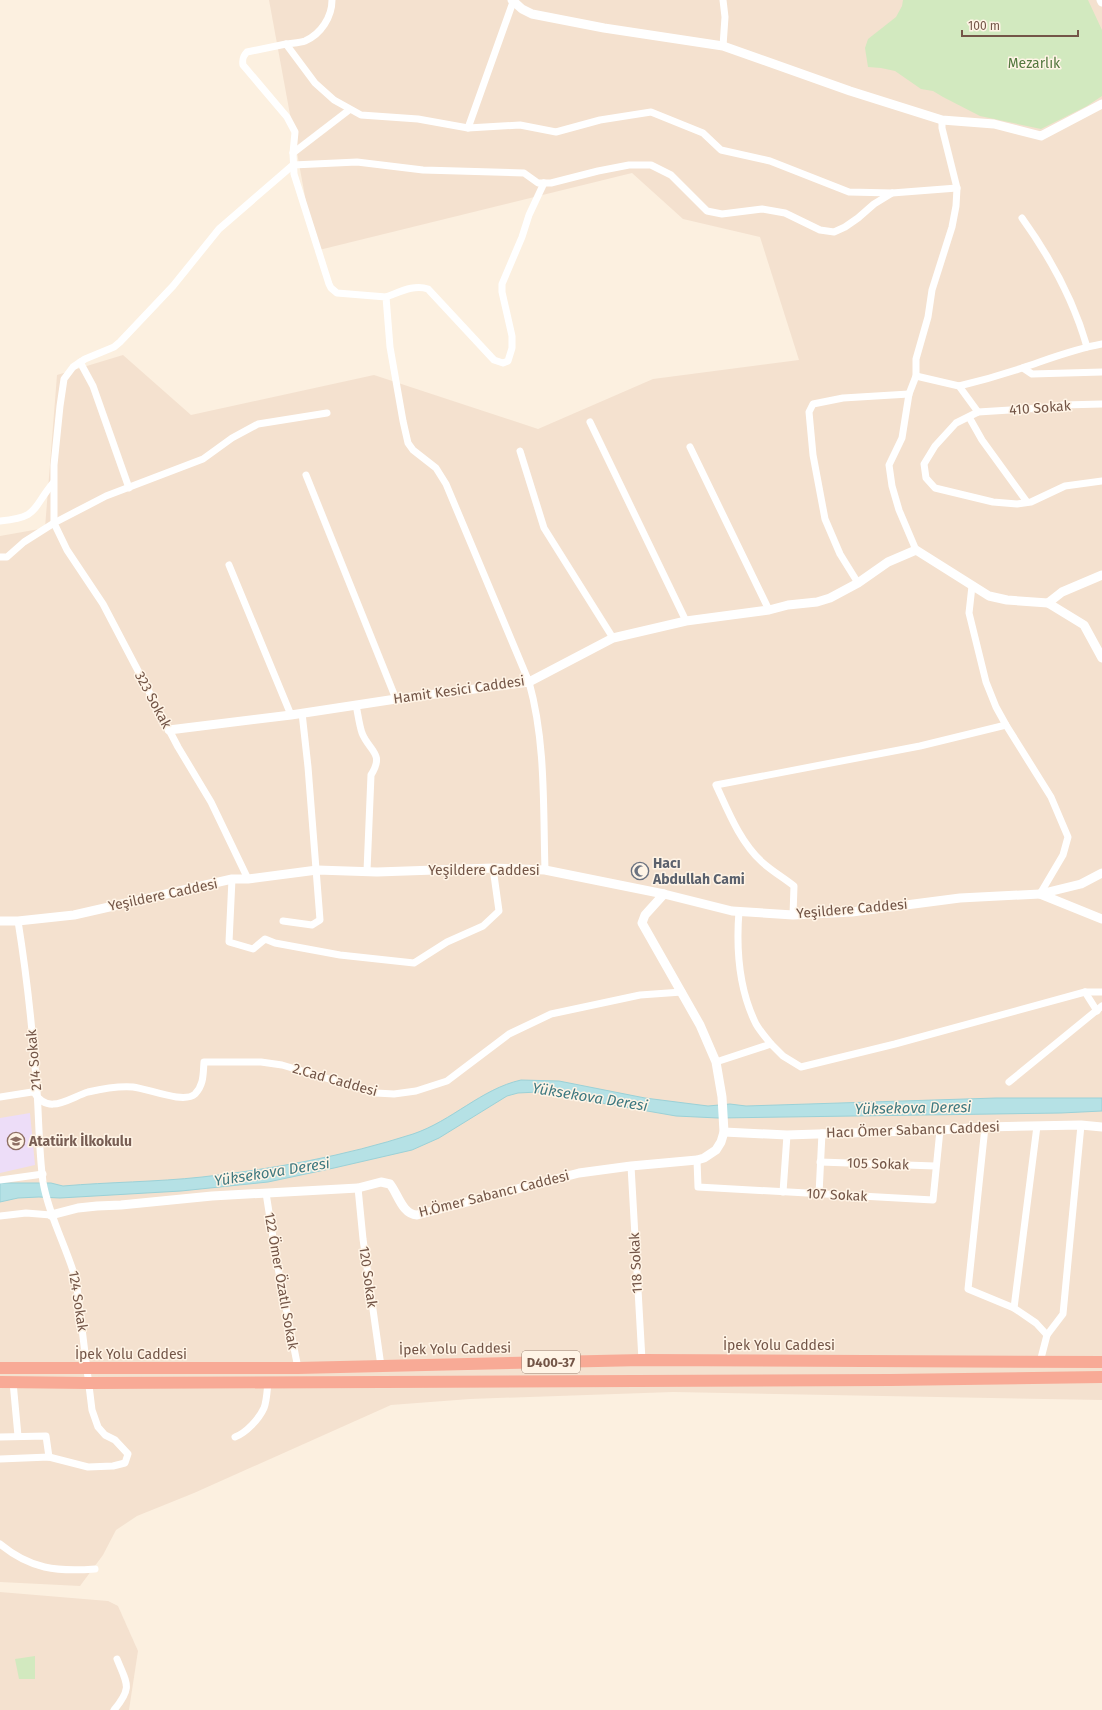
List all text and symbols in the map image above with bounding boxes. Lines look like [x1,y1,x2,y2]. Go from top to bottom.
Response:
scale bar [962,12,1078,38]
text: 100 m [968,19,1000,33]
park label: Mezarlık [1008,55,1061,72]
street label: 410 Sokak [1009,397,1072,419]
street label: 323 Sokak [131,669,175,732]
street label: Hamit Kesici Caddesi [392,672,526,708]
place label: Hacı Abdullah Cami [652,855,745,888]
mosque icon: Hacı Abdullah Cami [630,861,650,881]
street label: Yeşildere Caddesi [428,862,540,879]
street label: Yeşildere Caddesi [107,875,219,915]
street label: Yeşildere Caddesi [796,896,908,922]
street label: 214 Sokak [23,1028,45,1091]
street label: 2.Cad Caddesi [291,1060,379,1100]
water label: Yüksekova Deresi [531,1079,649,1115]
water label: Yüksekova Deresi [854,1098,972,1118]
street label: Hacı Ömer Sabancı Caddesi [826,1117,1000,1142]
school or university icon: Atatürk İlkokulu [6,1131,26,1151]
place label: Atatürk İlkokulu [28,1132,132,1150]
water label: Yüksekova Deresi [213,1154,331,1190]
street label: 105 Sokak [847,1154,910,1174]
street label: H.Ömer Sabancı Caddesi [417,1166,571,1221]
street label: 107 Sokak [806,1185,869,1205]
street label: 122 Ömer Özatlı Sokak [261,1211,303,1352]
street label: 118 Sokak [626,1231,646,1294]
street label: 120 Sokak [355,1245,381,1310]
street label: 124 Sokak [65,1269,91,1333]
street label: İpek Yolu Caddesi [723,1336,835,1354]
street label: İpek Yolu Caddesi [399,1339,511,1358]
street label: İpek Yolu Caddesi [75,1345,187,1363]
road number: D400-37 [522,1351,580,1373]

